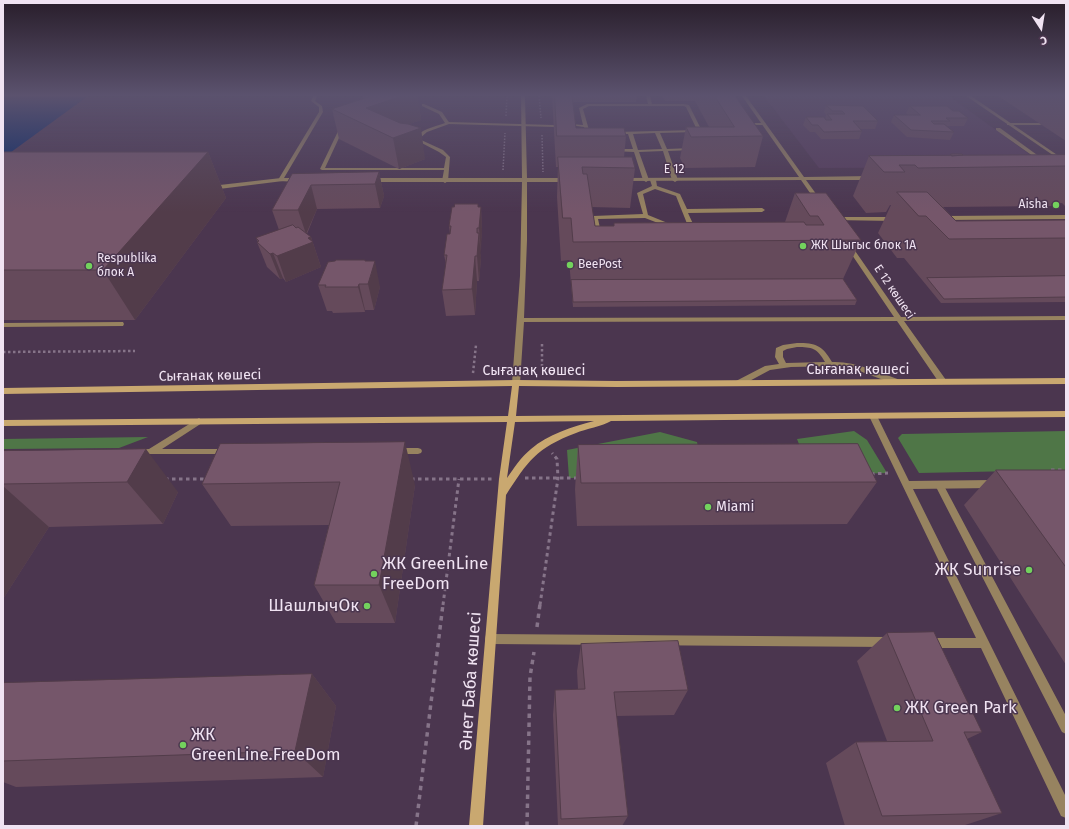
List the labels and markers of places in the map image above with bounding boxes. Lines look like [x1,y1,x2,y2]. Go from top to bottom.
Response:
place label: Aisha [1019,198,1048,212]
marker: Aisha [1051,200,1061,210]
place label: ЖК Шыгыс блок 1А [811,239,916,253]
marker: ЖК Шыгыс блок 1А [798,241,808,251]
place label: Respublika блок А [97,252,157,280]
place label: BeePost [578,258,622,272]
marker: BeePost [565,260,575,270]
marker: Respublika блок А [84,261,94,271]
place label: Miami [716,499,754,515]
marker: Miami [703,502,713,512]
place label: ЖК GreenLine FreeDom [382,554,488,594]
place label: ЖК Sunrise [935,560,1021,580]
marker: ЖК Sunrise [1024,565,1034,575]
marker: ЖК GreenLine FreeDom [369,569,379,579]
place label: ШашлычОк [268,596,359,616]
marker: ШашлычОк [362,601,372,611]
place label: ЖК Green Park [905,698,1017,718]
marker: ЖК Green Park [892,703,902,713]
place label: ЖК GreenLine.FreeDom [191,725,340,765]
marker: ЖК GreenLine.FreeDom [178,740,188,750]

